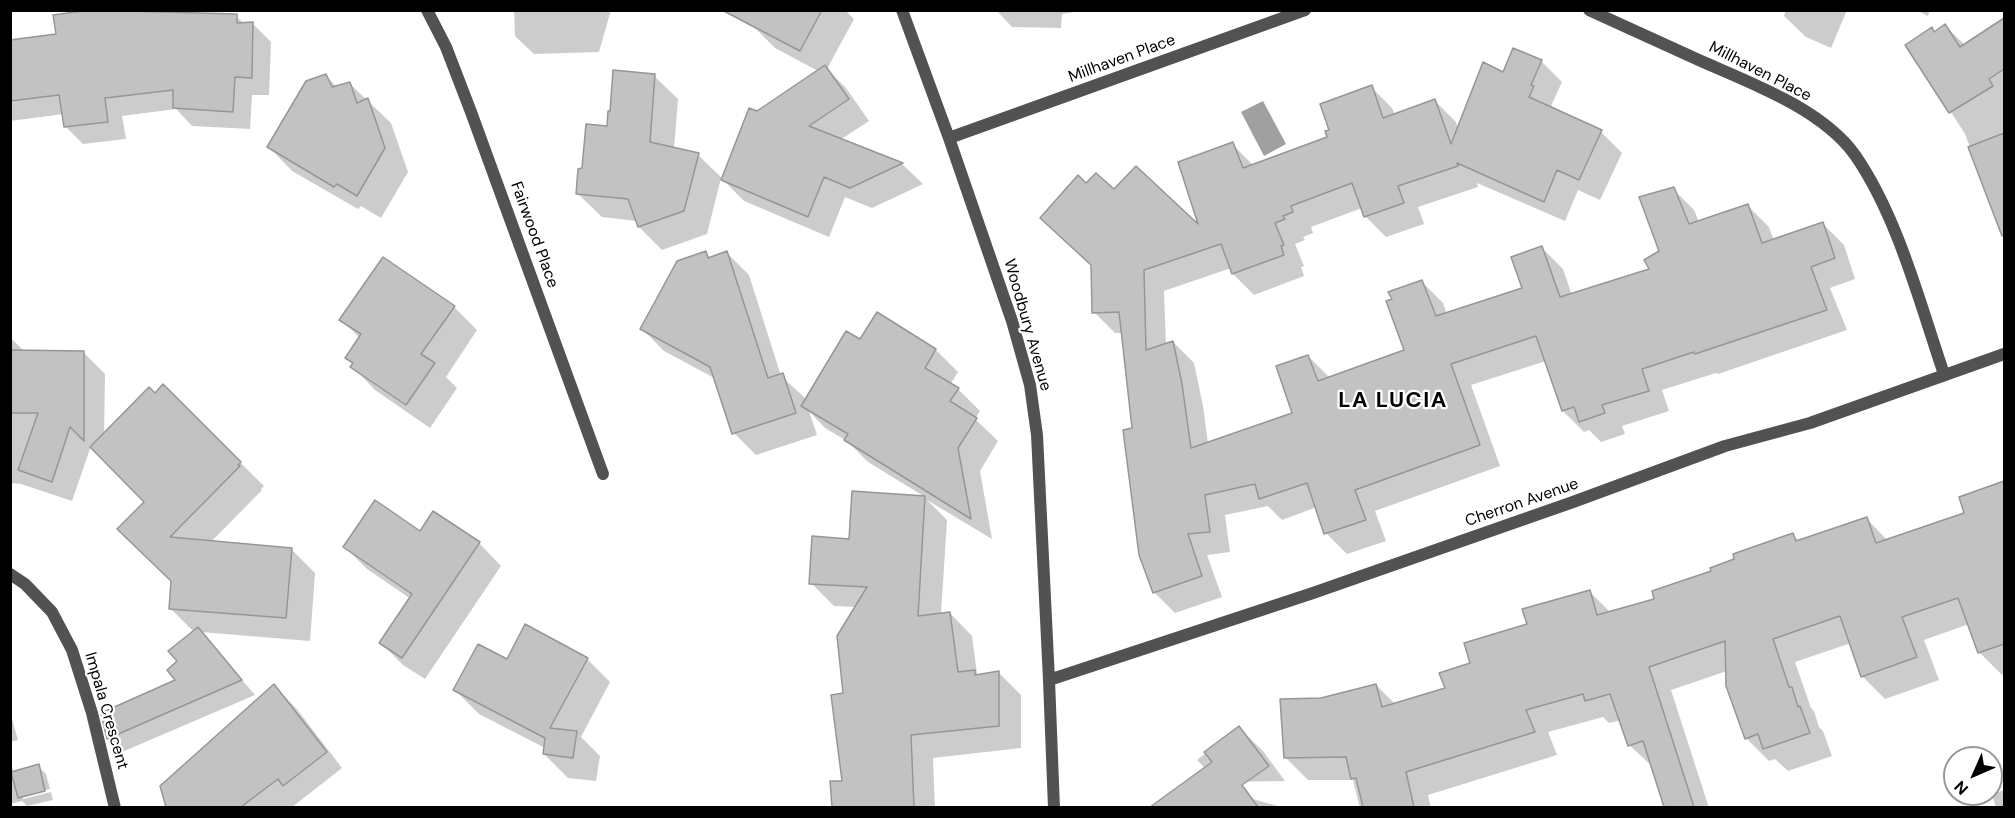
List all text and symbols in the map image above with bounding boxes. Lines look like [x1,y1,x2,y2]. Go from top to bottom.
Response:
street label: Millhaven Place [1066,31,1178,87]
street label: Millhaven Place [1706,38,1814,106]
street label: Fairwood Place [506,179,562,291]
street label: Woodbury Avenue [999,257,1055,393]
district label: LA LUCIA [1338,388,1448,414]
street label: Cherron Avenue [1463,475,1581,531]
street label: Impala Crescent [80,650,132,772]
north arrow [1943,746,2003,806]
text: N [1950,776,1973,799]

